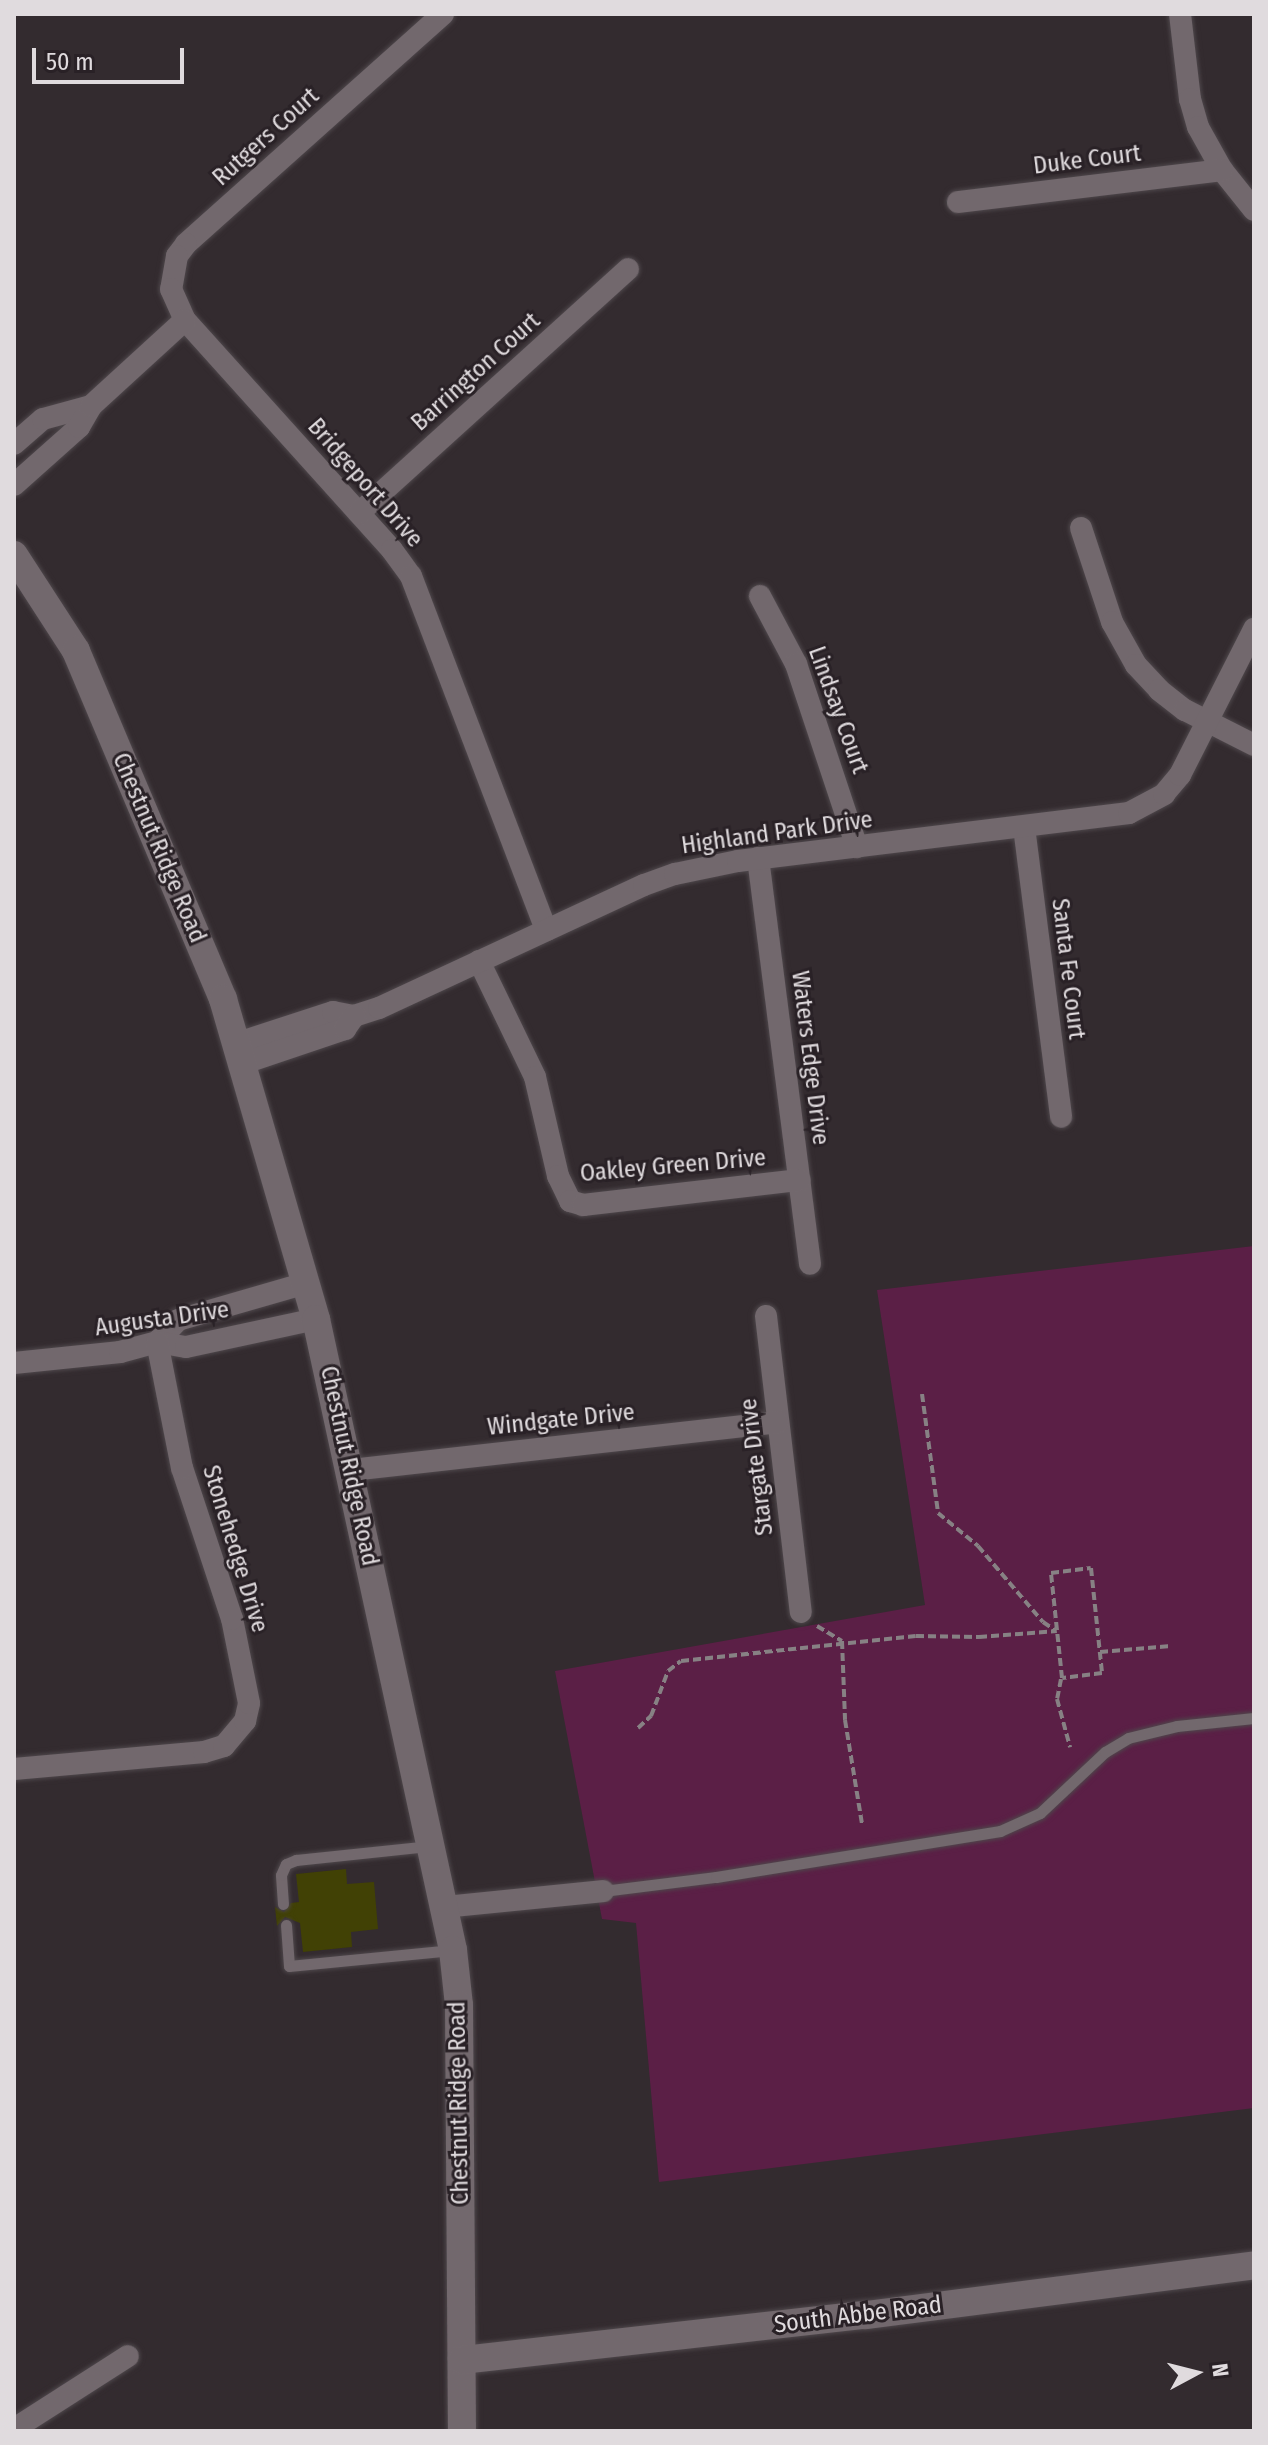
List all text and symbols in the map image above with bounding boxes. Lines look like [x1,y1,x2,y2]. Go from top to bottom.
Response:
scale bar [36,32,188,82]
text: 50 m [46,48,94,76]
street label: Rutgers Court [207,82,325,192]
street label: Duke Court [1032,139,1142,181]
street label: Barrington Court [406,307,546,437]
street label: Bridgeport Drive [301,413,429,553]
street label: Lindsay Court [802,643,874,777]
street label: Chestnut Ridge Road [106,749,212,947]
street label: Highland Park Drive [680,805,874,861]
street label: Santa Fe Court [1045,897,1091,1041]
street label: Waters Edge Drive [785,969,835,1147]
street label: Oakley Green Drive [579,1144,767,1188]
street label: Augusta Drive [93,1295,231,1343]
street label: Chestnut Ridge Road [314,1364,384,1568]
street label: Stargate Drive [734,1397,780,1537]
street label: Windgate Drive [486,1398,636,1442]
street label: Stonehedge Drive [196,1462,274,1636]
street label: Chestnut Ridge Road [443,2001,475,2205]
street label: South Abbe Road [773,2290,943,2340]
north arrow [1156,2333,1236,2413]
text: N [1206,2362,1235,2378]

